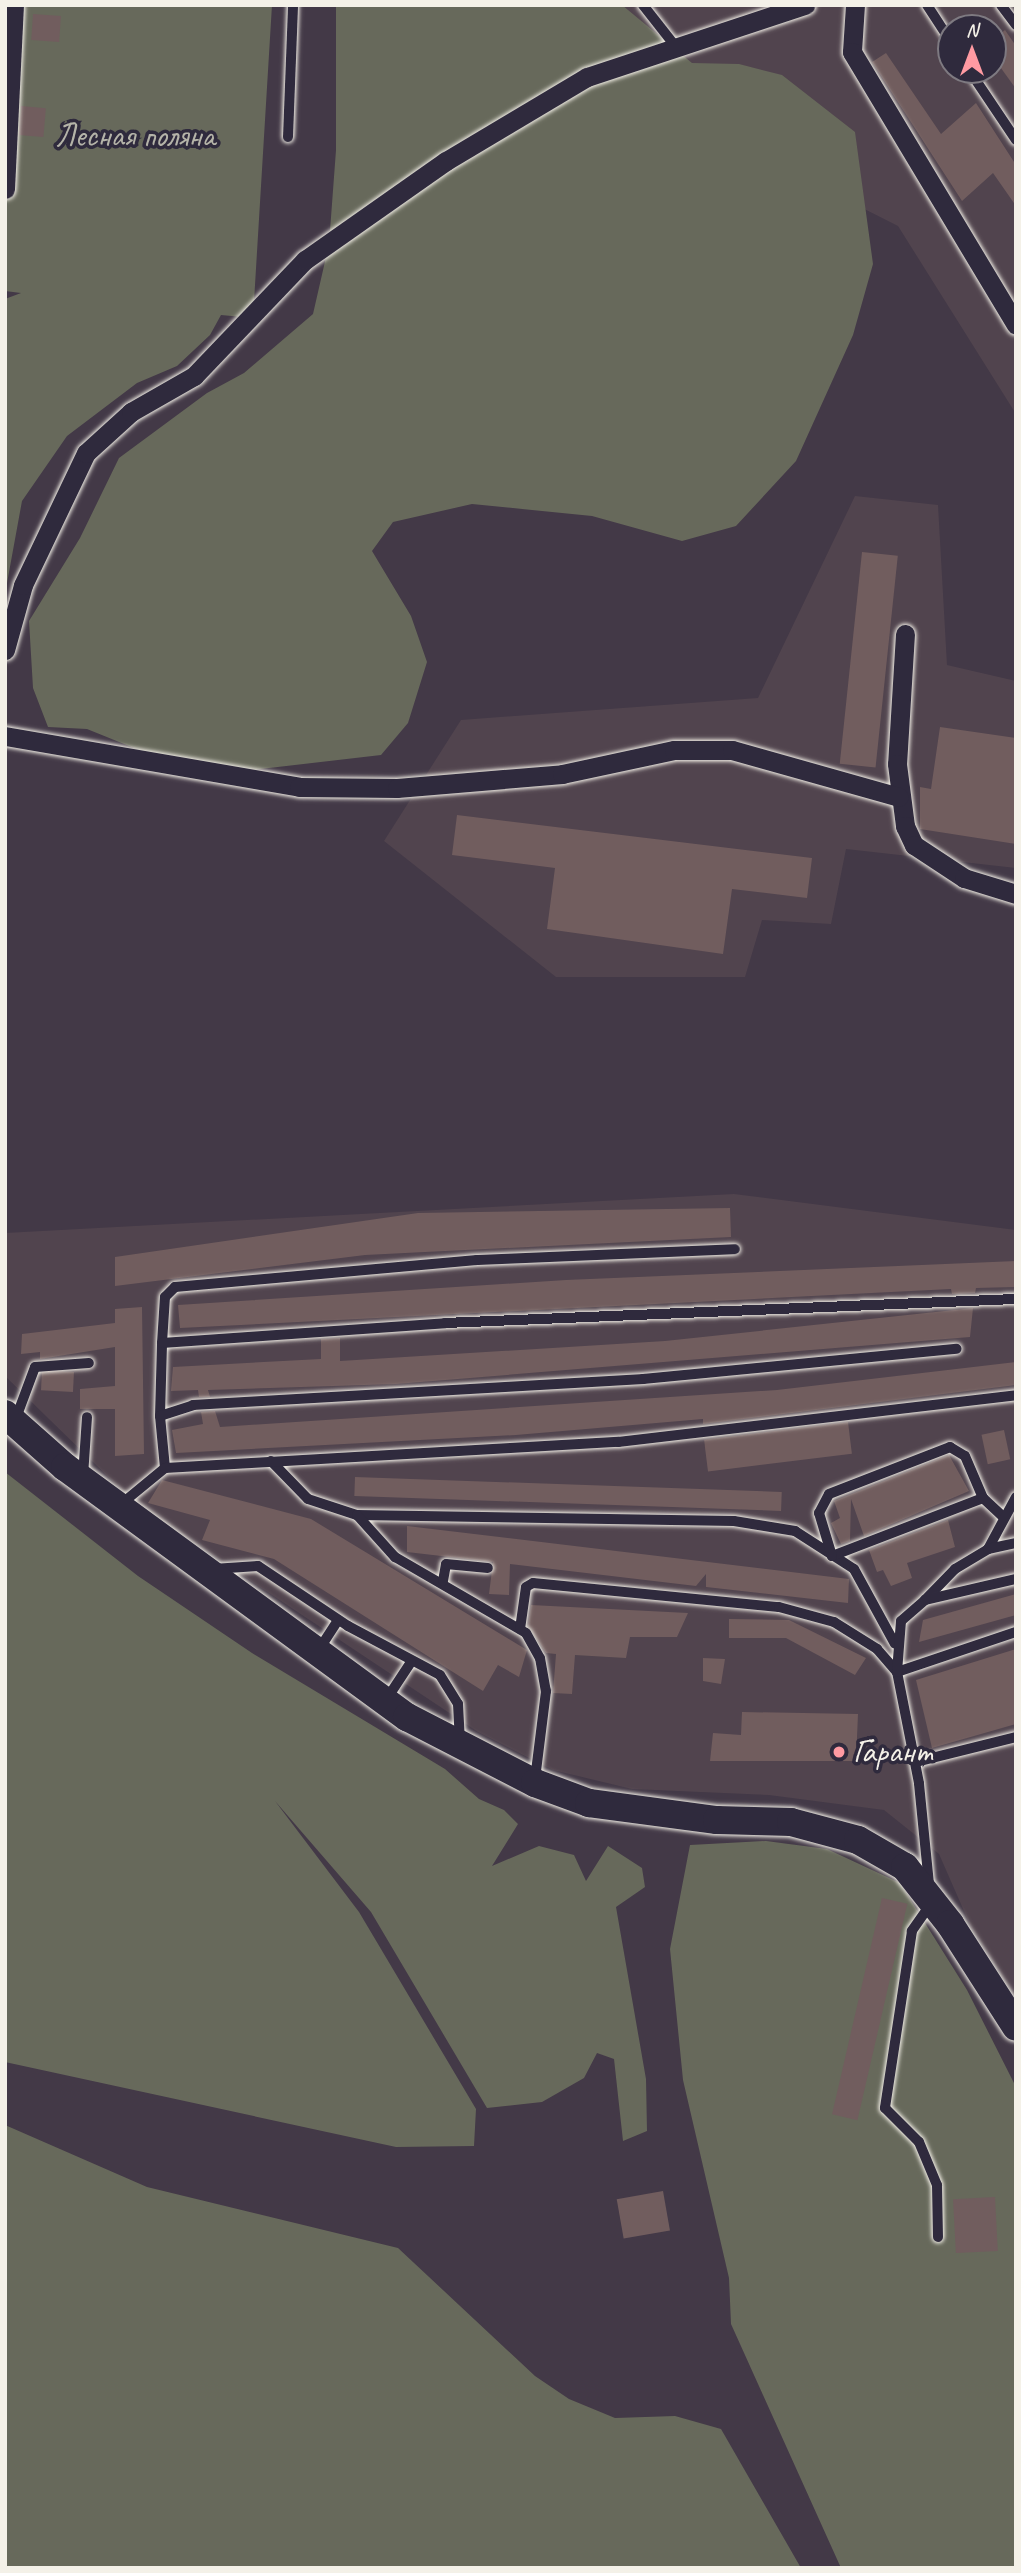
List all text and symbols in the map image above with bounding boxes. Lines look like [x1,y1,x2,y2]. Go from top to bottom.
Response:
north arrow [937,14,1007,84]
text: N [966,18,978,42]
park label: Лесная поляна [56,116,214,156]
place label: Гарант [853,1732,933,1772]
marker: Гарант [831,1744,847,1760]

